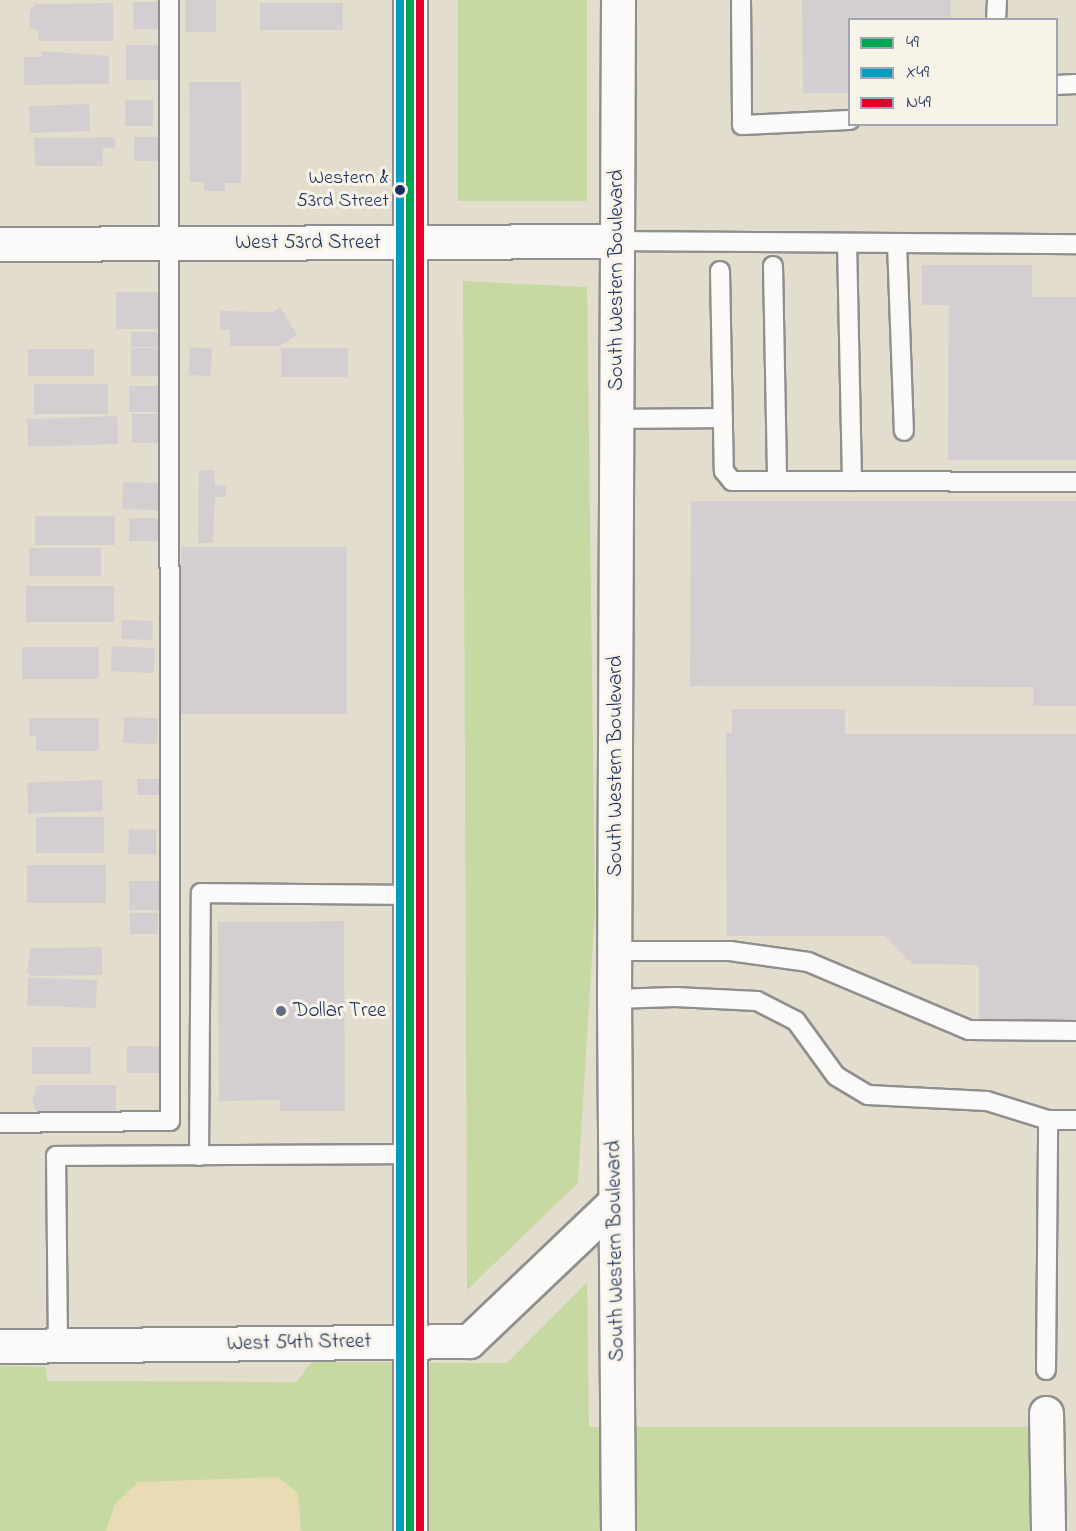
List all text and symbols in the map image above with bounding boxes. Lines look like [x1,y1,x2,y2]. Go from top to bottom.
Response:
legend [848,18,1058,126]
text: 49 [906,30,919,56]
text: X49 [906,60,929,86]
text: N49 [906,90,931,116]
place label: Western & 53rd Street [296,166,389,213]
street label: South Western Boulevard [604,169,630,391]
marker: Western & 53rd Street [394,184,406,196]
street label: West 53rd Street [235,230,381,256]
street label: South Western Boulevard [603,655,629,877]
place label: Dollar Tree [293,998,386,1024]
marker: Dollar Tree [274,1004,288,1018]
street label: South Western Boulevard [601,1140,631,1362]
street label: West 54th Street [227,1329,371,1357]

